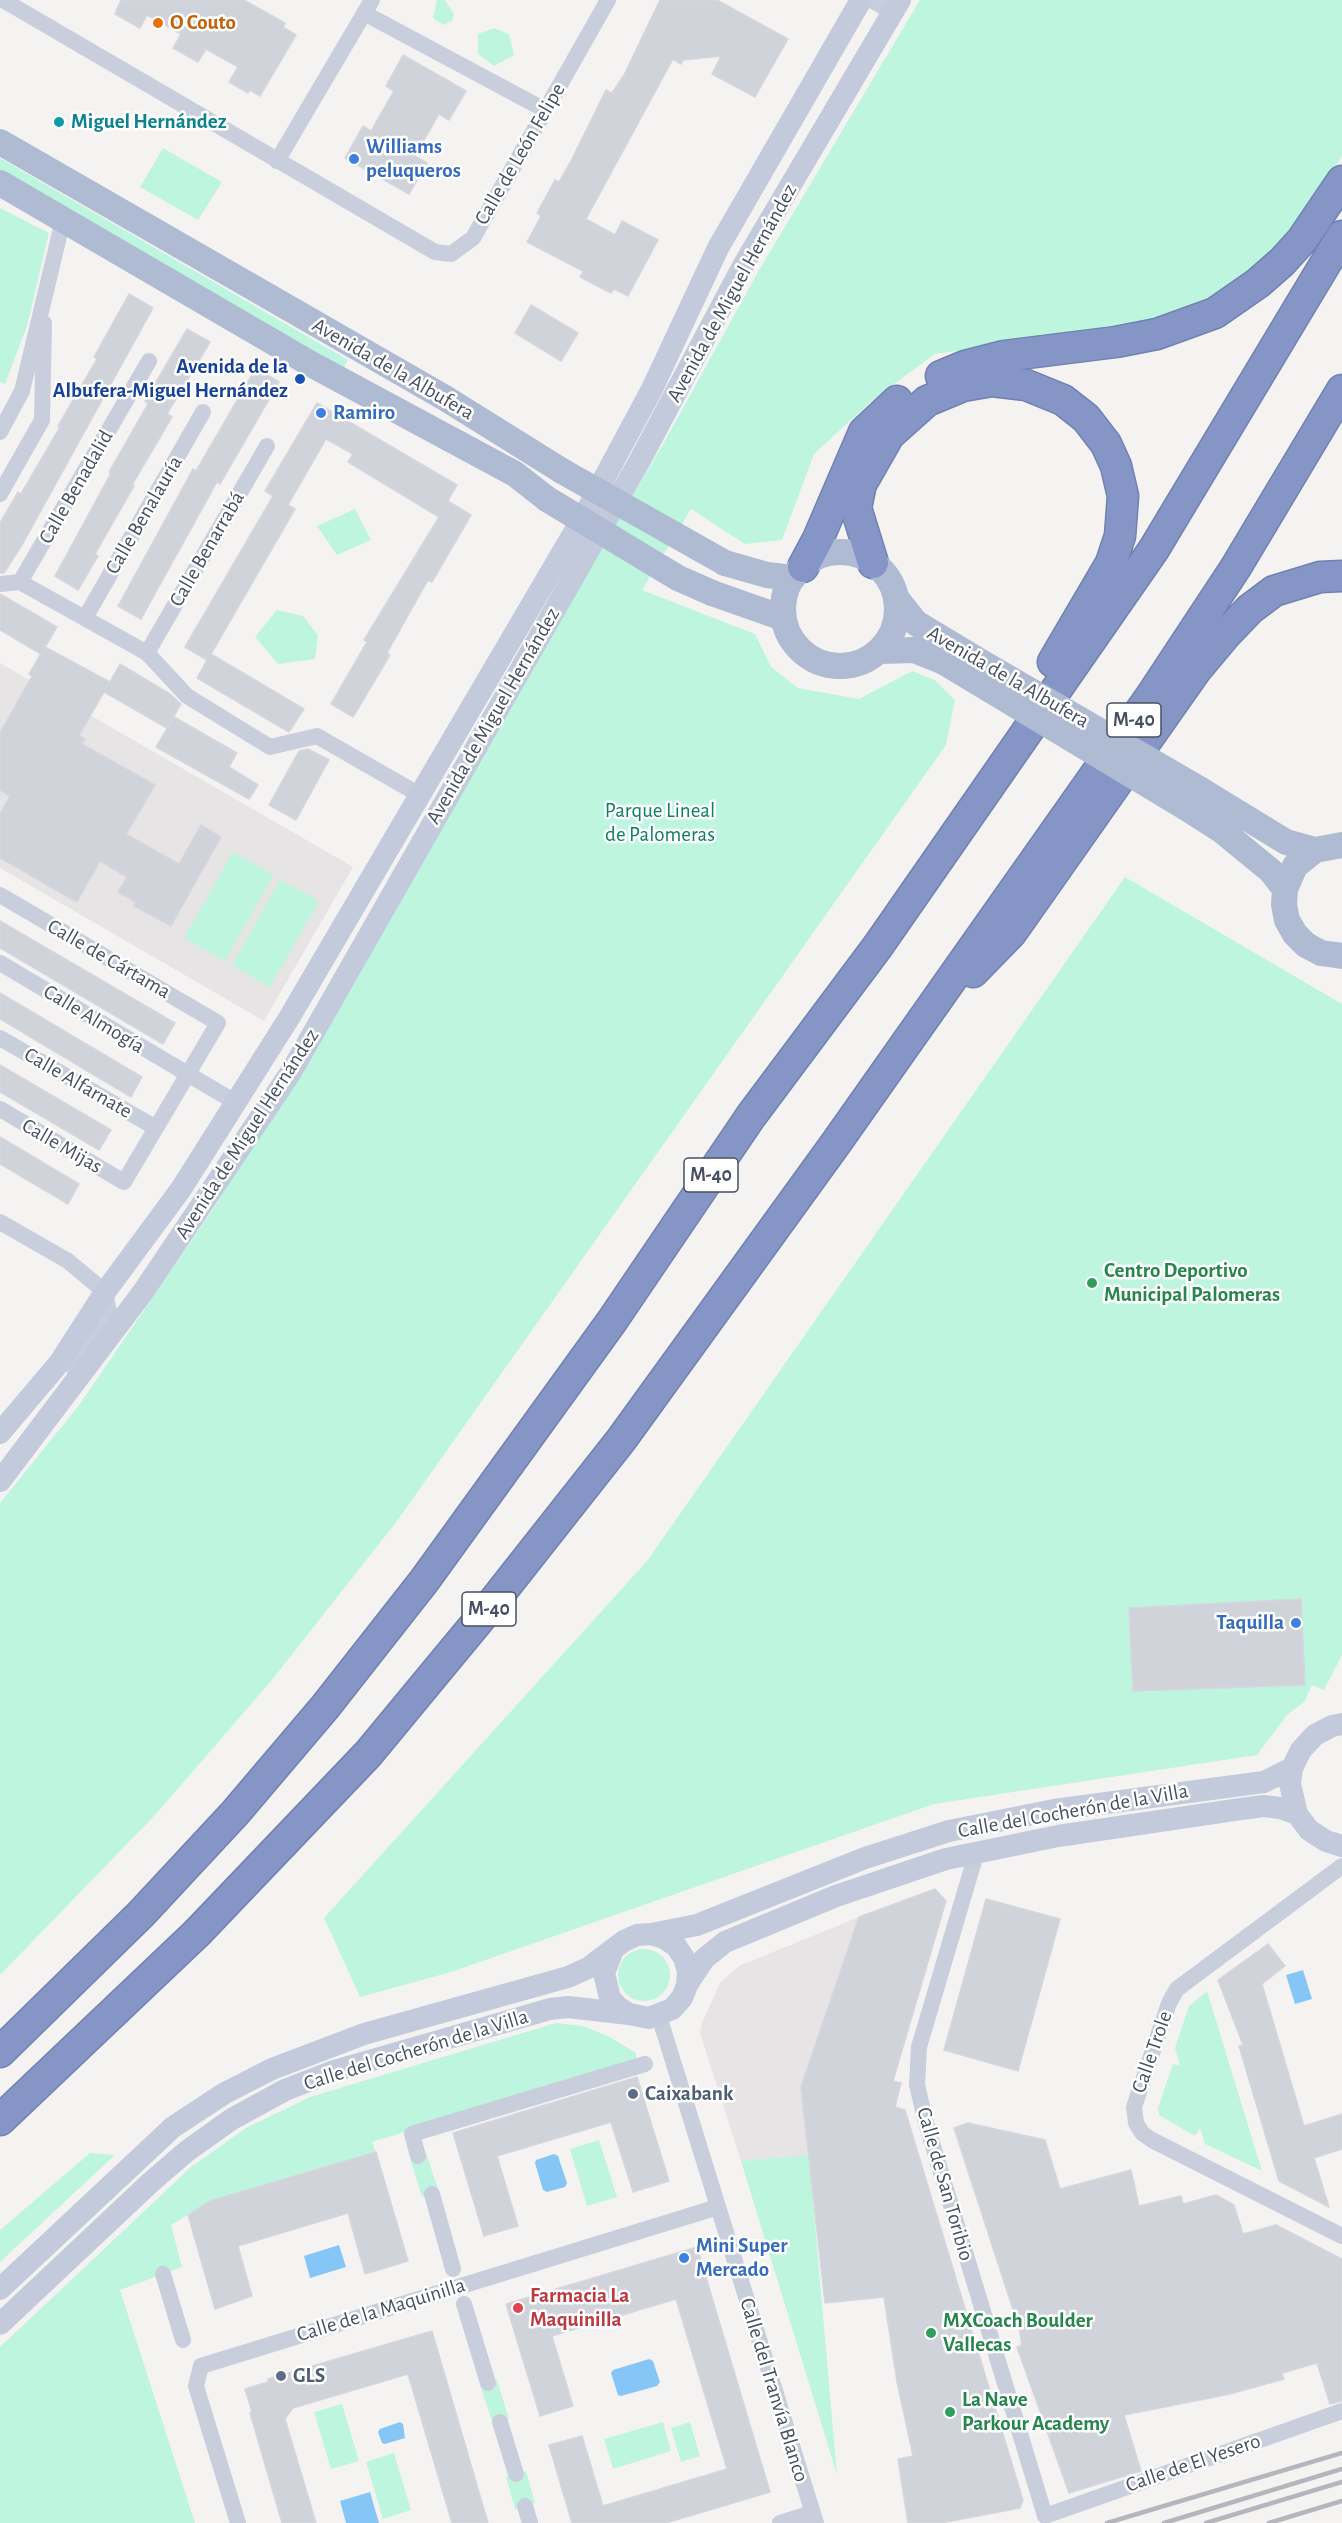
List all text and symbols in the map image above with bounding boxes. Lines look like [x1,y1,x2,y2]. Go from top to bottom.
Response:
place label: O Couto [170,10,236,36]
marker: O Couto [151,16,165,30]
street label: Calle de León Felipe [469,79,571,229]
place label: Miguel Hernández [71,109,227,135]
marker: Miguel Hernández [52,115,66,129]
place label: Williams peluqueros [366,134,461,184]
marker: Williams peluqueros [347,152,361,166]
street label: Avenida de Miguel Hernández [661,179,803,407]
street label: Avenida de la Albufera [307,312,479,426]
place label: Avenida de la Albufera-Miguel Hernández [53,354,288,404]
marker: Avenida de la Albufera-Miguel Hernández [293,372,307,386]
place label: Ramiro [333,400,395,426]
marker: Ramiro [314,406,328,420]
street label: Calle Benadalid [33,426,119,548]
street label: Calle Benalauría [100,451,188,579]
street label: Calle Benarrabá [164,487,250,611]
street label: Avenida de Miguel Hernández [421,603,565,829]
street label: Avenida de la Albufera [922,620,1094,734]
road number: M-40 [1107,703,1161,737]
park label: Parque Lineal de Palomeras [605,798,715,848]
street label: Calle de Cártama [43,914,175,1004]
street label: Calle Almogía [39,979,149,1059]
street label: Avenida de Miguel Hernández [170,1024,324,1244]
street label: Calle Alfarnate [20,1042,136,1124]
street label: Calle Mijas [17,1113,107,1179]
road number: M-40 [684,1158,738,1192]
place label: Centro Deportivo Municipal Palomeras [1104,1258,1280,1308]
marker: Centro Deportivo Municipal Palomeras [1085,1276,1099,1290]
road number: M-40 [462,1592,516,1626]
place label: Taquilla [1216,1610,1284,1636]
marker: Taquilla [1289,1616,1303,1630]
street label: Calle del Cocherón de la Villa [956,1778,1190,1844]
street label: Calle del Cocherón de la Villa [301,2004,531,2096]
street label: Calle Trole [1126,2008,1178,2096]
place label: Caixabank [645,2081,733,2107]
marker: Caixabank [626,2087,640,2101]
street label: Calle de San Toribio [911,2104,979,2264]
place label: Mini Super Mercado [696,2233,787,2283]
marker: Mini Super Mercado [677,2251,691,2265]
street label: Calle de la Maquinilla [294,2272,468,2348]
place label: Farmacia La Maquinilla [530,2283,629,2333]
street label: Calle del Tranvía Blanco [734,2295,814,2485]
marker: Farmacia La Maquinilla [511,2301,525,2315]
place label: MXCoach Boulder Vallecas [943,2308,1093,2358]
marker: MXCoach Boulder Vallecas [924,2326,938,2340]
place label: GLS [293,2363,325,2389]
marker: GLS [274,2369,288,2383]
place label: La Nave Parkour Academy [962,2387,1109,2437]
marker: La Nave Parkour Academy [943,2405,957,2419]
street label: Calle de El Yesero [1122,2428,1264,2498]

